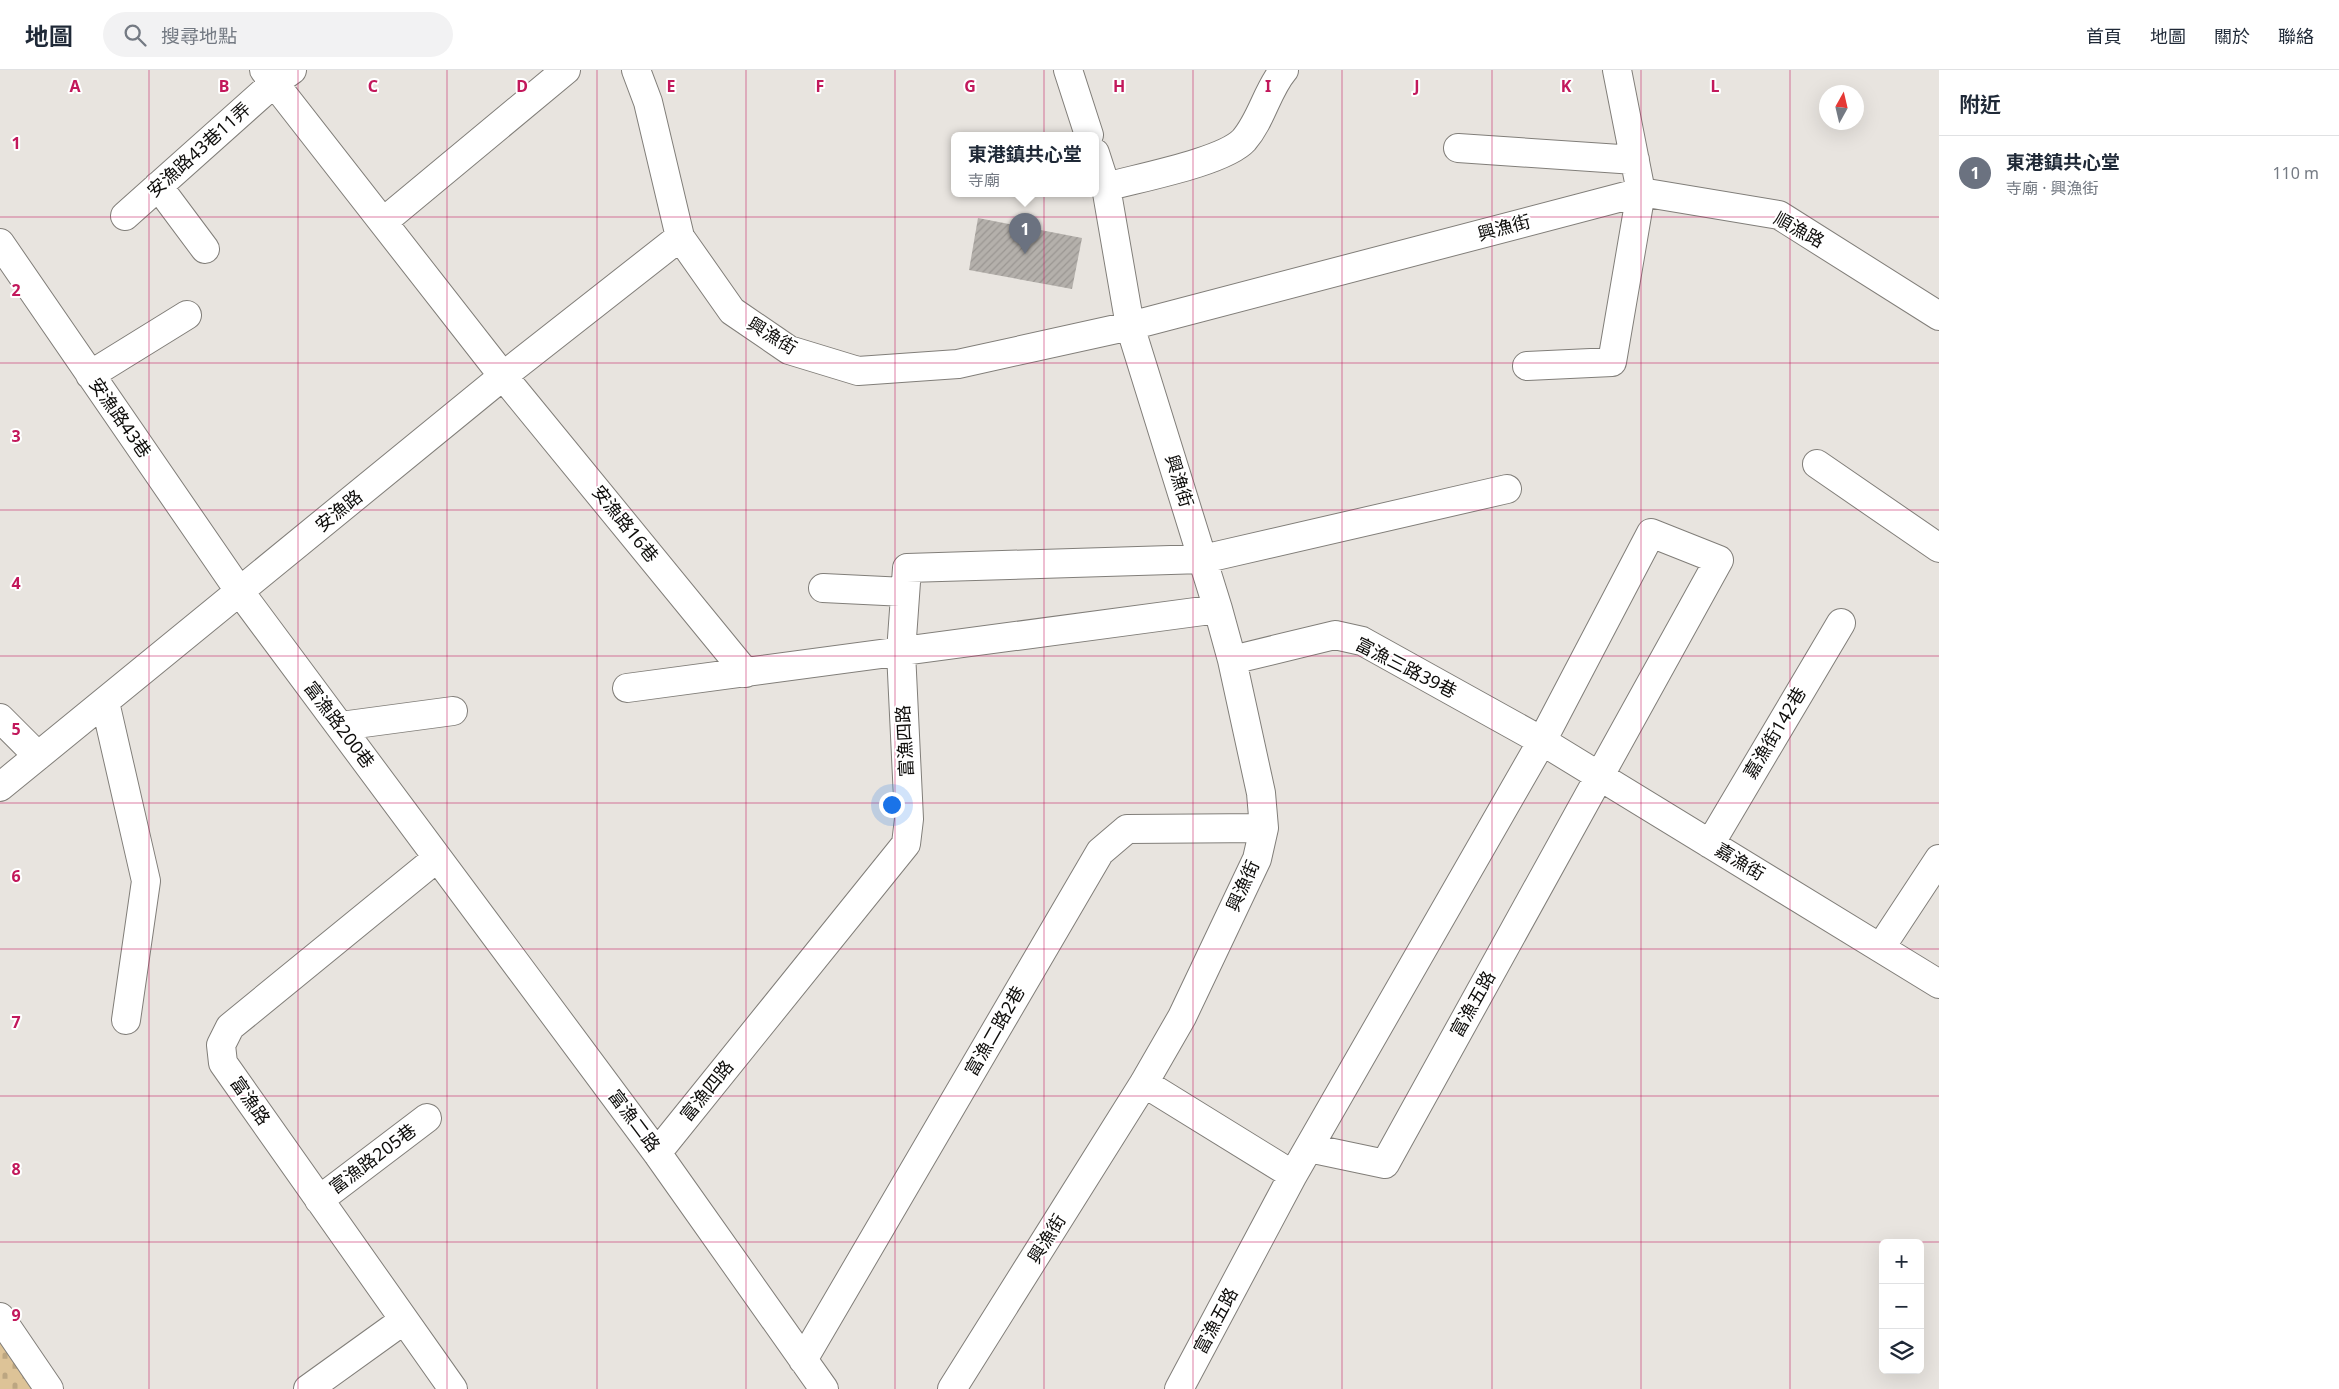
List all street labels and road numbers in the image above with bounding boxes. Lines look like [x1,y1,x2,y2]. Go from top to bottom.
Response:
street label: 安漁路43巷11弄 [142,96,255,202]
street label: 順漁路 [1770,206,1829,253]
street label: 興漁街 [1475,208,1533,246]
street label: 興漁街 [743,311,802,359]
street label: 安漁路43巷 [84,373,157,462]
street label: 興漁街 [1161,451,1199,510]
street label: 安漁路16巷 [587,480,664,567]
street label: 安漁路 [310,484,367,537]
street label: 富漁三路39巷 [1352,631,1461,703]
street label: 富漁路200巷 [299,676,380,773]
street label: 嘉漁街142巷 [1737,682,1811,783]
street label: 富漁四路 [890,704,918,778]
street label: 嘉漁街 [1711,837,1770,885]
street label: 興漁街 [1220,856,1264,915]
street label: 富漁五路 [1444,966,1500,1041]
street label: 富漁二路2巷 [959,981,1030,1080]
street label: 富漁四路 [674,1055,738,1126]
street label: 富漁路 [226,1071,276,1129]
street label: 富漁二路 [604,1084,666,1156]
street label: 富漁路205巷 [324,1118,421,1199]
street label: 興漁街 [1022,1209,1071,1268]
street label: 富漁五路 [1188,1283,1243,1358]

